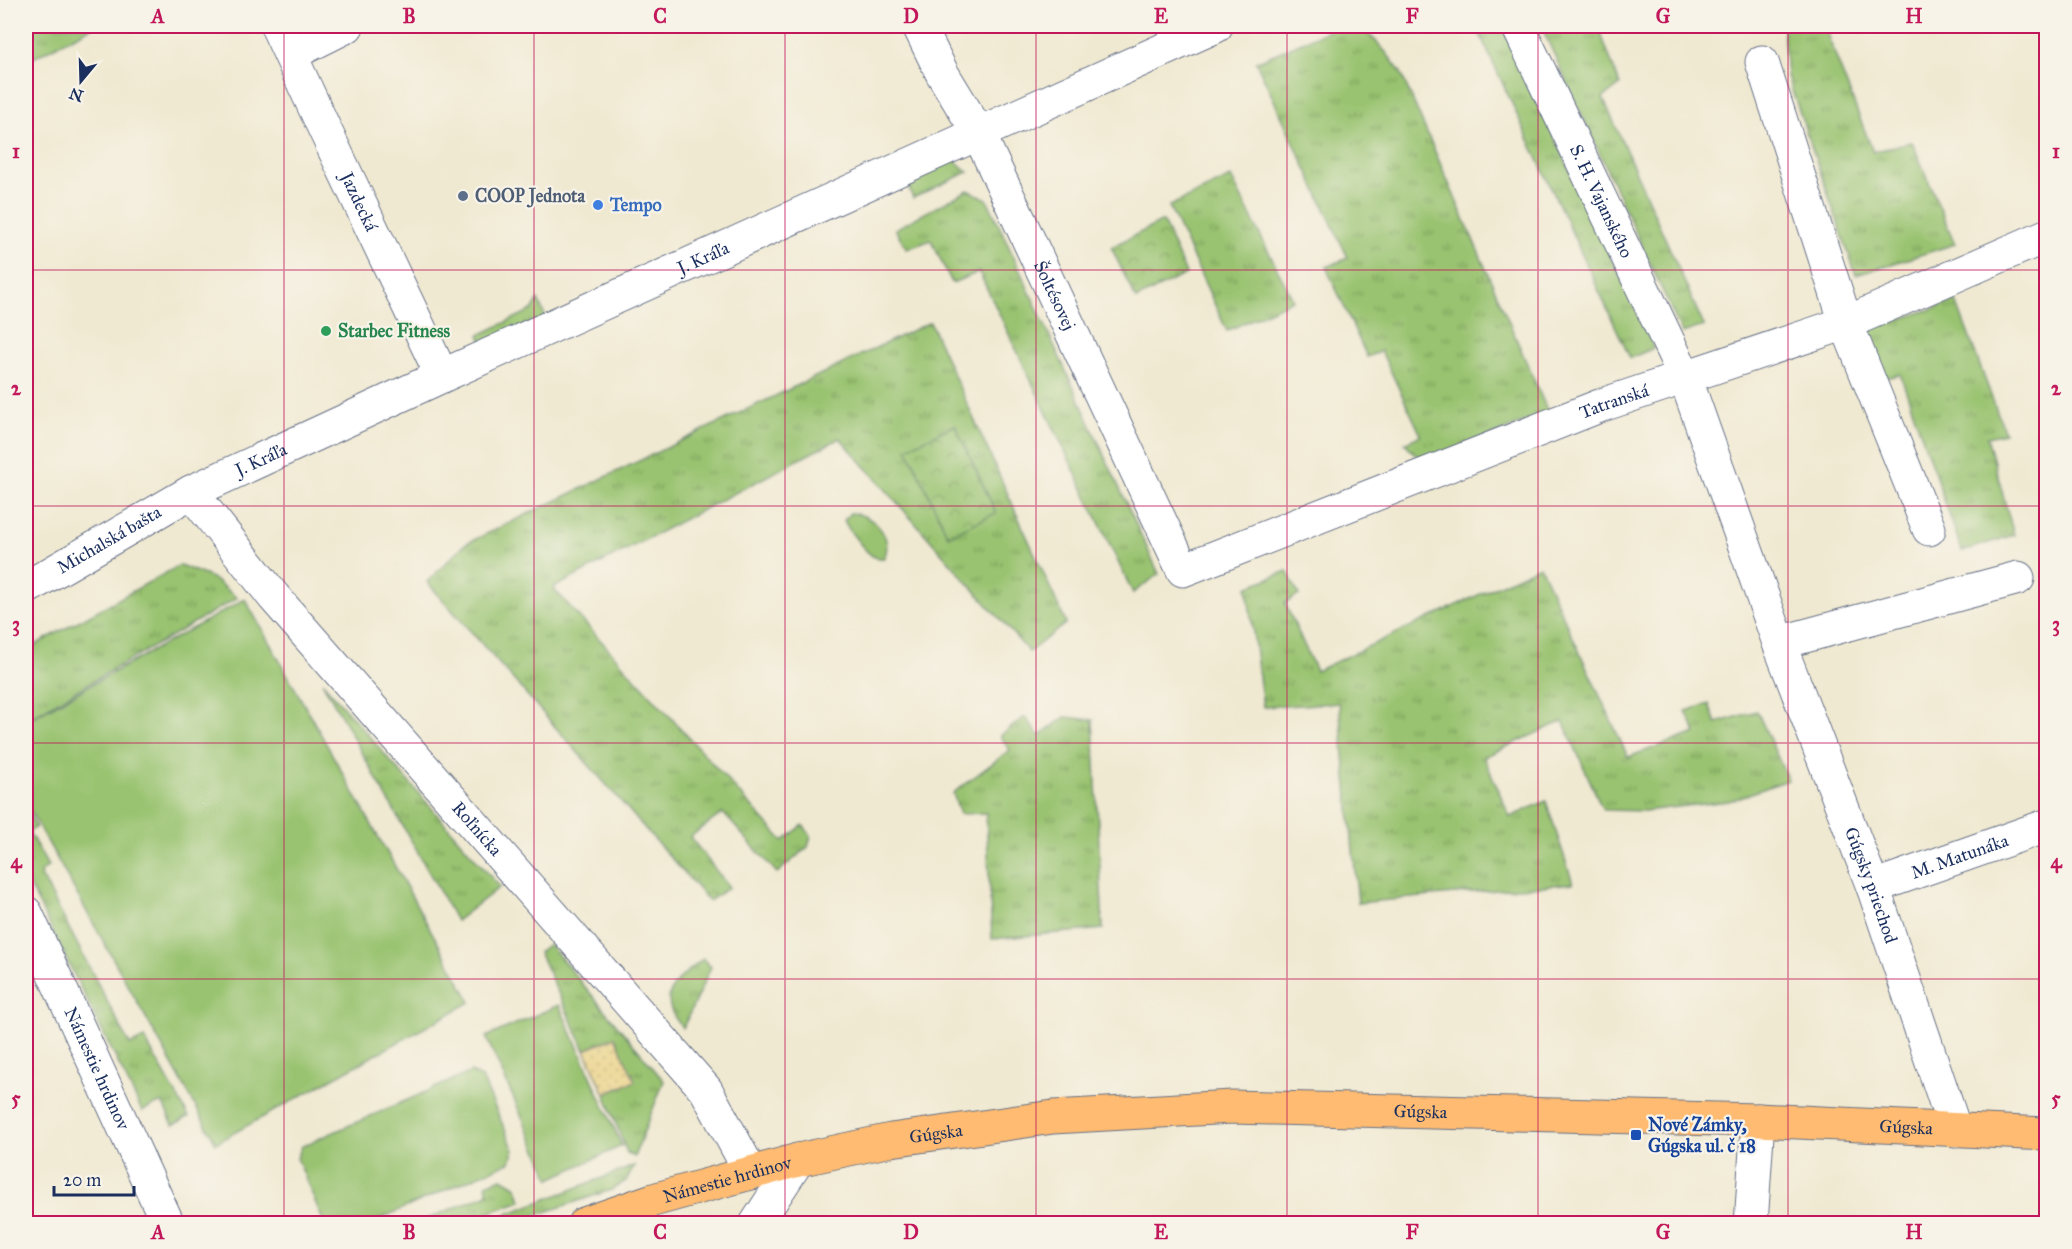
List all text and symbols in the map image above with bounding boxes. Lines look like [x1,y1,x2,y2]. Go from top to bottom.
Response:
text: A [149,4,165,28]
text: B [402,4,416,28]
text: C [653,4,667,28]
text: D [903,4,919,28]
text: E [1154,4,1169,28]
text: F [1405,4,1419,28]
text: G [1656,4,1671,28]
text: H [1905,4,1923,28]
north arrow [51,51,111,111]
text: N [66,83,86,106]
text: 1 [12,139,20,163]
text: 1 [2052,139,2060,163]
street label: S. H. Vajanského [1565,141,1638,261]
street label: Jazdecká [334,167,383,235]
place label: COOP Jednota [475,185,585,208]
marker: COOP Jednota [456,189,470,203]
place label: Tempo [609,194,662,217]
marker: Tempo [591,198,605,212]
street label: J. Kráľa [672,236,733,281]
street label: Šoltésovej [1029,257,1080,334]
place label: Starbec Fitness [338,320,451,342]
marker: Starbec Fitness [319,324,333,338]
text: 2 [11,376,22,400]
text: 2 [2051,376,2062,400]
street label: Tatranská [1576,379,1652,424]
street label: J. Kráľa [230,438,291,483]
street label: Michalská bašta [53,501,165,579]
text: 3 [12,612,20,637]
text: 3 [2052,612,2060,637]
street label: Roľnícka [447,797,507,861]
street label: Gúgsky priechod [1840,824,1902,946]
street label: M. Matunáka [1908,829,2012,884]
text: 4 [10,849,22,874]
text: 4 [2050,849,2062,874]
street label: Námestie hrdinov [60,1004,135,1135]
text: 5 [11,1086,21,1110]
text: 5 [2051,1086,2061,1110]
street label: Gúgska [1393,1100,1448,1124]
place label: Nové Zámky, Gúgska ul. č 18 [1648,1114,1756,1158]
street label: Gúgska [1879,1115,1934,1140]
street label: Gúgska [908,1119,964,1148]
marker: Nové Zámky, Gúgska ul. č 18 [1629,1128,1643,1142]
street label: Námestie hrdinov [660,1151,795,1208]
scale bar [54,1159,134,1197]
text: 20 m [63,1169,101,1191]
text: A [149,1220,165,1244]
text: B [402,1220,416,1244]
text: C [653,1220,667,1244]
text: D [903,1220,919,1244]
text: E [1154,1220,1169,1244]
text: F [1405,1220,1419,1244]
text: G [1656,1220,1671,1244]
text: H [1905,1220,1923,1244]

